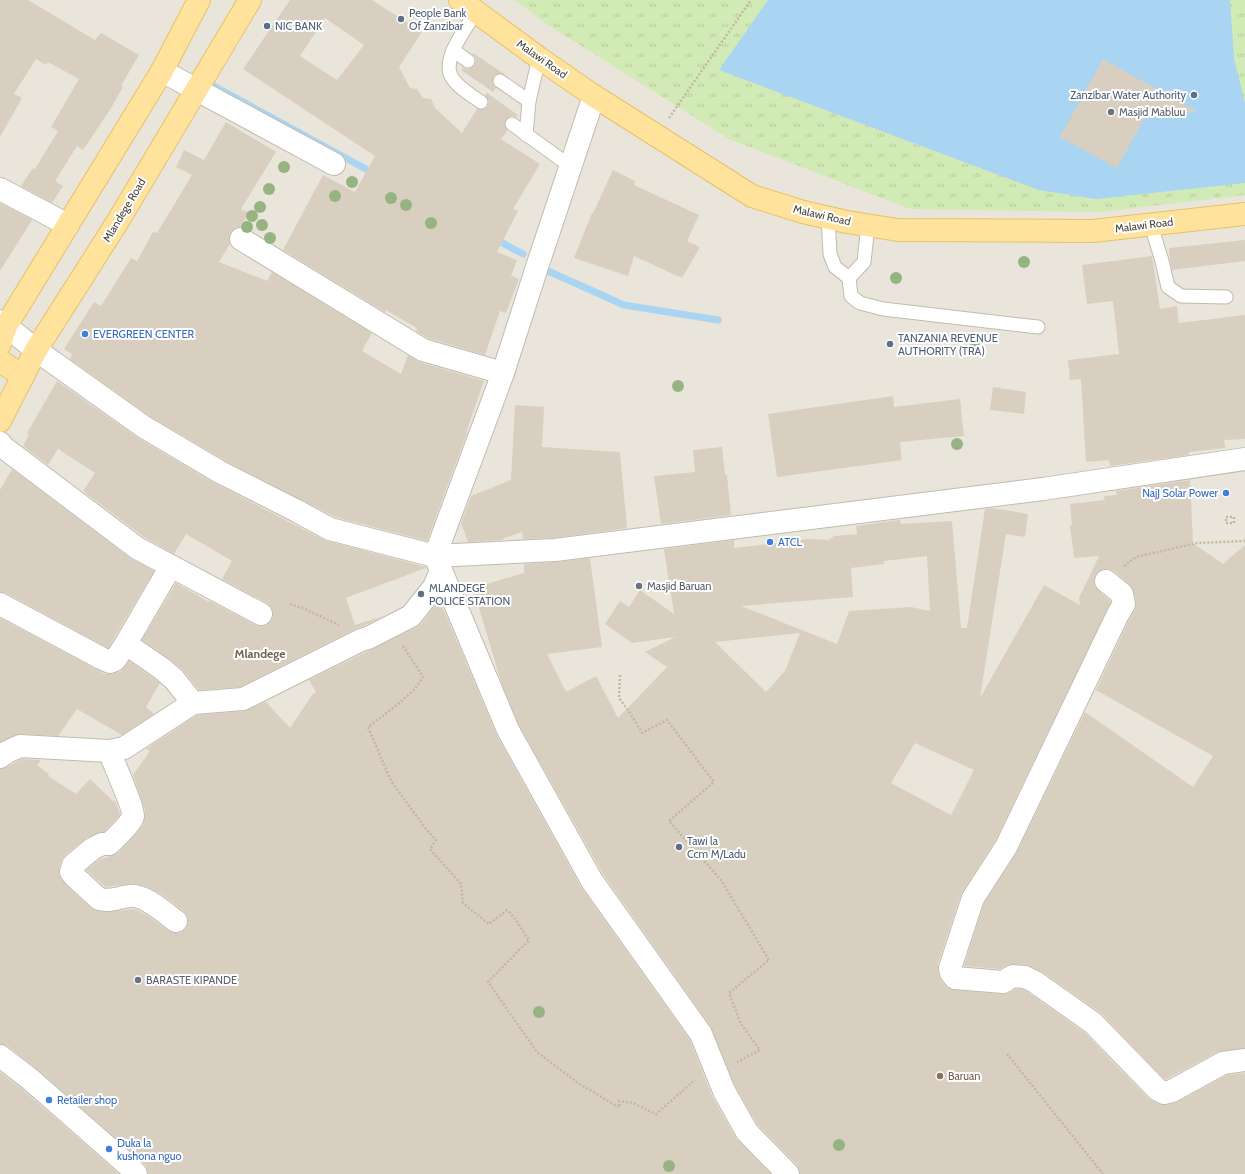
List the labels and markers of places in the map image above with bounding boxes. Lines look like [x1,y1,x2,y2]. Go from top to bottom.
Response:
place label: People Bank Of Zanzibar [409,6,467,33]
marker: People Bank Of Zanzibar [396,14,406,24]
place label: NIC BANK [275,19,323,33]
marker: NIC BANK [262,21,272,31]
place label: Zanzibar Water Authority [1070,88,1186,102]
marker: Zanzibar Water Authority [1189,90,1199,100]
place label: Masjid Mabluu [1119,105,1186,119]
marker: Masjid Mabluu [1106,107,1116,117]
place label: EVERGREEN CENTER [93,327,195,341]
marker: EVERGREEN CENTER [80,329,90,339]
place label: TANZANIA REVENUE AUTHORITY (TRA) [898,331,998,358]
marker: TANZANIA REVENUE AUTHORITY (TRA) [885,339,895,349]
place label: NajJ Solar Power [1142,486,1219,500]
marker: NajJ Solar Power [1221,488,1231,498]
place label: ATCL [778,535,803,549]
marker: ATCL [765,537,775,547]
place label: Masjid Baruan [647,579,711,593]
place label: MLANDEGE POLICE STATION [429,581,510,608]
marker: Masjid Baruan [634,581,644,591]
marker: MLANDEGE POLICE STATION [416,589,426,599]
place label: Tawi la Ccm M/Ladu [687,834,746,861]
marker: Tawi la Ccm M/Ladu [674,842,684,852]
place label: BARASTE KIPANDE [146,973,237,987]
marker: BARASTE KIPANDE [133,975,143,985]
place label: Baruan [948,1069,981,1083]
marker: Baruan [935,1071,945,1081]
place label: Retailer shop [57,1093,117,1107]
marker: Retailer shop [44,1095,54,1105]
place label: Duka la kushona nguo [117,1136,182,1163]
marker: Duka la kushona nguo [104,1144,114,1154]

